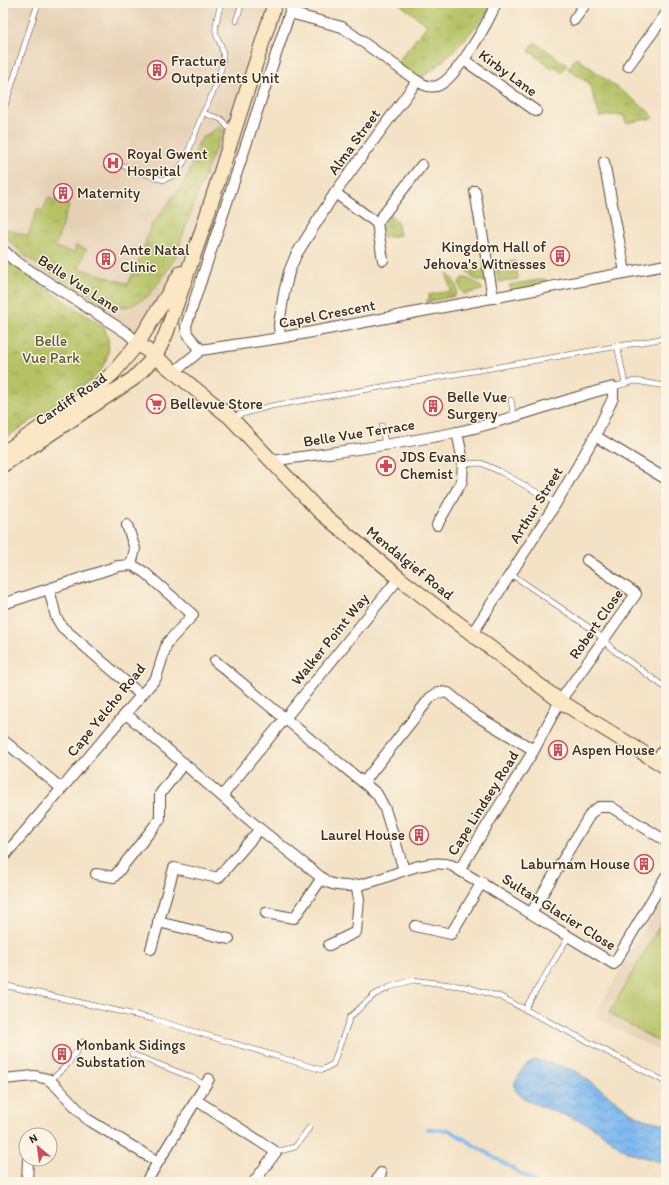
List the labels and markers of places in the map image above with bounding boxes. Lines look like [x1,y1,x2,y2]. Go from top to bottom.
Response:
place label: Fracture Outpatients Unit [171,52,280,87]
building icon: Fracture Outpatients Unit [146,59,168,81]
place label: Royal Gwent Hospital [127,145,208,180]
hospital icon: Royal Gwent Hospital [102,152,124,174]
building icon: Maternity [52,182,74,204]
place label: Maternity [77,184,140,202]
place label: Kingdom Hall of Jehova's Witnesses [423,238,546,273]
place label: Ante Natal Clinic [120,241,190,276]
building icon: Kingdom Hall of Jehova's Witnesses [549,245,571,267]
building icon: Ante Natal Clinic [95,248,117,270]
place label: Belle Vue Surgery [447,388,507,423]
supermarket icon: Bellevue Store [145,393,167,415]
place label: Bellevue Store [170,395,263,413]
building icon: Belle Vue Surgery [422,395,444,417]
place label: JDS Evans Chemist [400,448,466,483]
pharmacy icon: JDS Evans Chemist [375,455,397,477]
building icon: Aspen House [547,739,569,761]
place label: Aspen House [572,741,655,759]
building icon: Laurel House [408,824,430,846]
place label: Laurel House [320,826,405,844]
building icon: Laburnam House [633,853,655,875]
place label: Laburnam House [521,855,630,873]
place label: Monbank Sidings Substation [76,1036,186,1071]
building icon: Monbank Sidings Substation [51,1043,73,1065]

